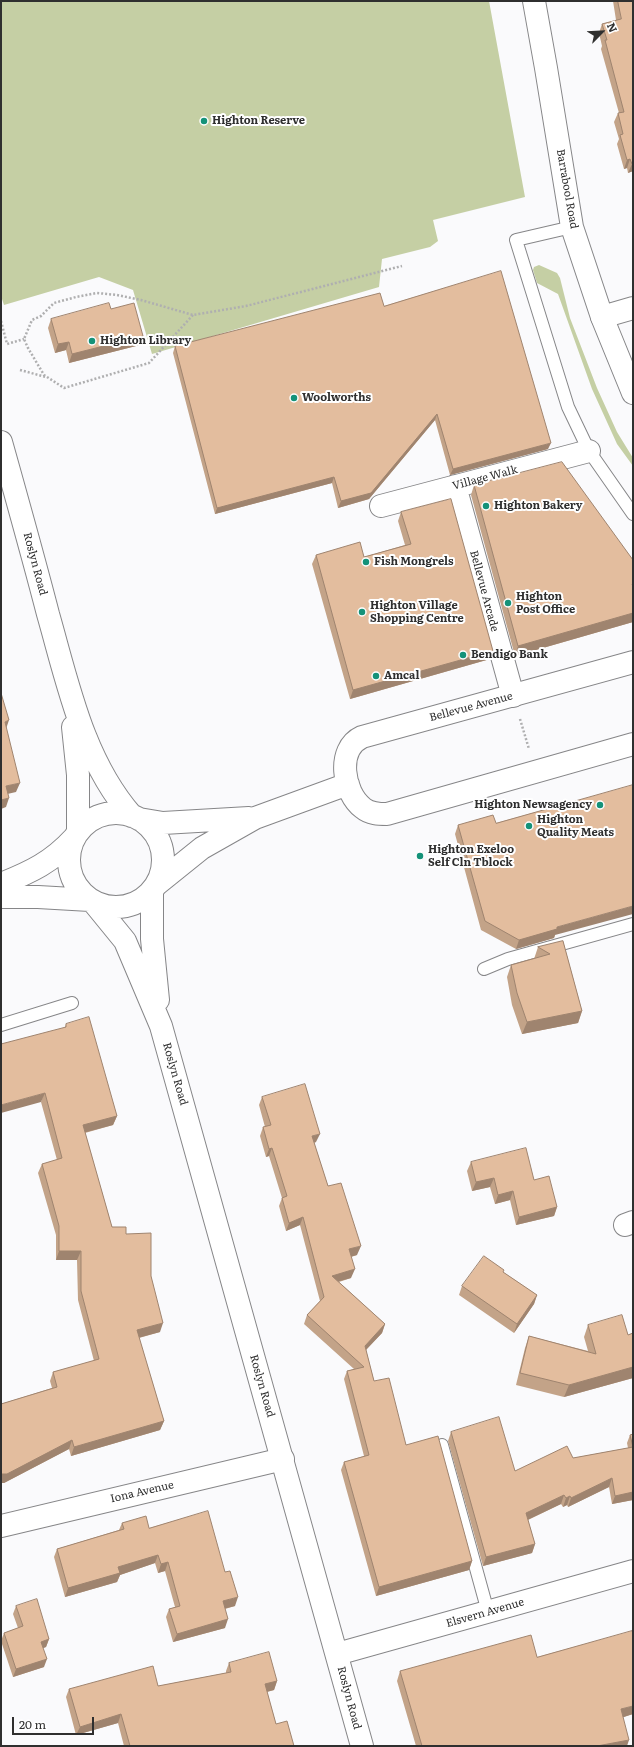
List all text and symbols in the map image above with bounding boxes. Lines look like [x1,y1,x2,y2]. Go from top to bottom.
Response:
north arrow [582,12,622,52]
text: N [604,20,622,35]
place label: Highton Reserve [212,114,305,128]
marker: Highton Reserve [199,116,209,126]
street label: Barrabool Road [553,148,581,230]
place label: Highton Library [100,334,191,348]
marker: Highton Library [87,336,97,346]
place label: Woolworths [302,391,371,405]
marker: Woolworths [289,393,299,403]
street label: Village Walk [451,463,519,493]
place label: Highton Bakery [494,499,582,513]
marker: Highton Bakery [481,501,491,511]
street label: Roslyn Road [20,531,50,597]
street label: Bellevue Arcade [467,549,501,633]
place label: Fish Mongrels [374,555,454,569]
marker: Fish Mongrels [361,557,371,567]
place label: Highton Post Office [516,590,575,616]
marker: Highton Post Office [503,598,513,608]
place label: Highton Village Shopping Centre [370,599,464,625]
marker: Highton Village Shopping Centre [357,607,367,617]
place label: Bendigo Bank [471,648,548,662]
marker: Bendigo Bank [458,650,468,660]
place label: Amcal [384,669,419,683]
marker: Amcal [371,671,381,681]
street label: Bellevue Avenue [428,690,514,724]
place label: Highton Newsagency [474,798,592,812]
marker: Highton Newsagency [595,800,605,810]
place label: Highton Quality Meats [537,813,614,839]
marker: Highton Quality Meats [524,821,534,831]
place label: Highton Exeloo Self Cln Tblock [428,843,514,869]
marker: Highton Exeloo Self Cln Tblock [415,851,425,861]
street label: Roslyn Road [160,1041,190,1107]
street label: Roslyn Road [247,1353,277,1419]
street label: Iona Avenue [109,1478,175,1506]
street label: Elsvern Avenue [444,1596,526,1630]
street label: Roslyn Road [334,1665,364,1731]
scale bar [14,1709,96,1735]
text: 20 m [19,1715,46,1733]

